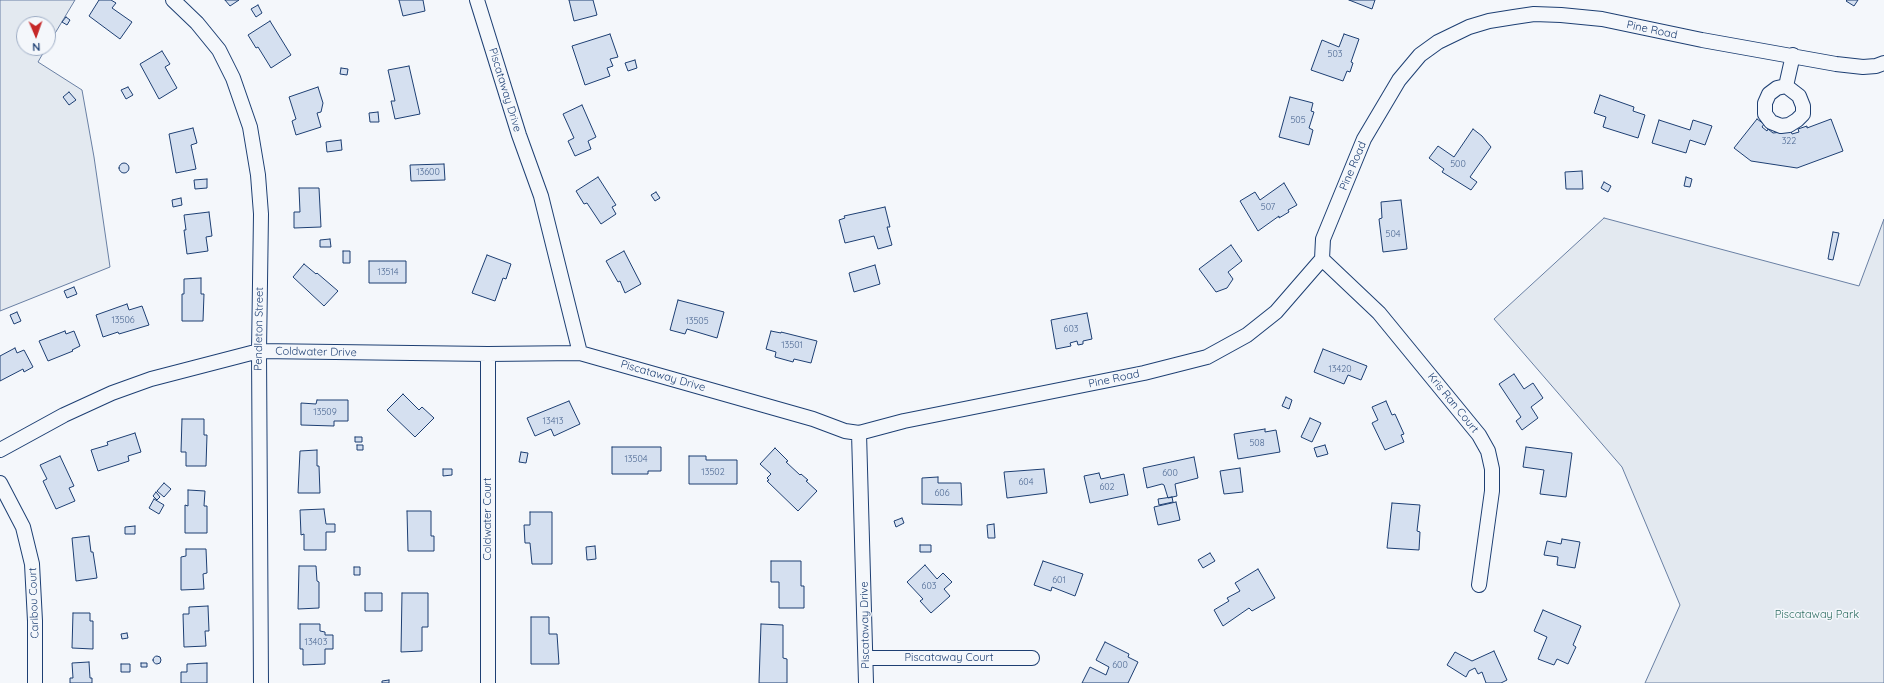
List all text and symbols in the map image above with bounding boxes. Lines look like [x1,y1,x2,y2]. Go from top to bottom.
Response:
north arrow [16,16,56,56]
street label: Pine Road [1625,18,1679,42]
text: N [32,40,41,54]
street label: Piscataway Drive [486,46,524,134]
house number: 503 [1328,49,1342,59]
house number: 505 [1290,115,1306,125]
house number: 322 [1782,136,1796,146]
street label: Pine Road [1337,140,1369,192]
house number: 500 [1450,159,1466,169]
house number: 13600 [416,167,440,177]
house number: 507 [1261,202,1275,212]
house number: 504 [1385,229,1401,239]
house number: 13514 [378,267,398,277]
street label: Pendleton Street [252,287,266,371]
house number: 13506 [111,315,135,325]
house number: 13505 [685,316,709,326]
house number: 603 [1064,324,1078,334]
house number: 13501 [781,340,803,350]
street label: Coldwater Drive [275,345,357,359]
street label: Piscataway Drive [619,358,707,394]
house number: 13420 [1328,364,1352,374]
street label: Pine Road [1087,367,1141,391]
street label: Kris Ran Court [1425,370,1481,436]
house number: 13509 [313,407,337,417]
house number: 13413 [543,416,563,426]
house number: 508 [1249,438,1265,448]
house number: 13504 [624,454,648,464]
house number: 13502 [701,467,725,477]
house number: 600 [1162,468,1178,478]
street label: Coldwater Court [481,477,495,561]
house number: 604 [1019,477,1033,487]
house number: 602 [1099,482,1115,492]
house number: 606 [934,488,950,498]
street label: Caribou Court [26,567,42,639]
house number: 601 [1052,575,1066,585]
street label: Piscataway Drive [858,581,872,669]
house number: 603 [922,581,936,591]
park label: Piscataway Park [1775,608,1859,622]
house number: 13403 [305,637,327,647]
street label: Piscataway Court [904,651,994,665]
house number: 600 [1112,660,1128,670]

